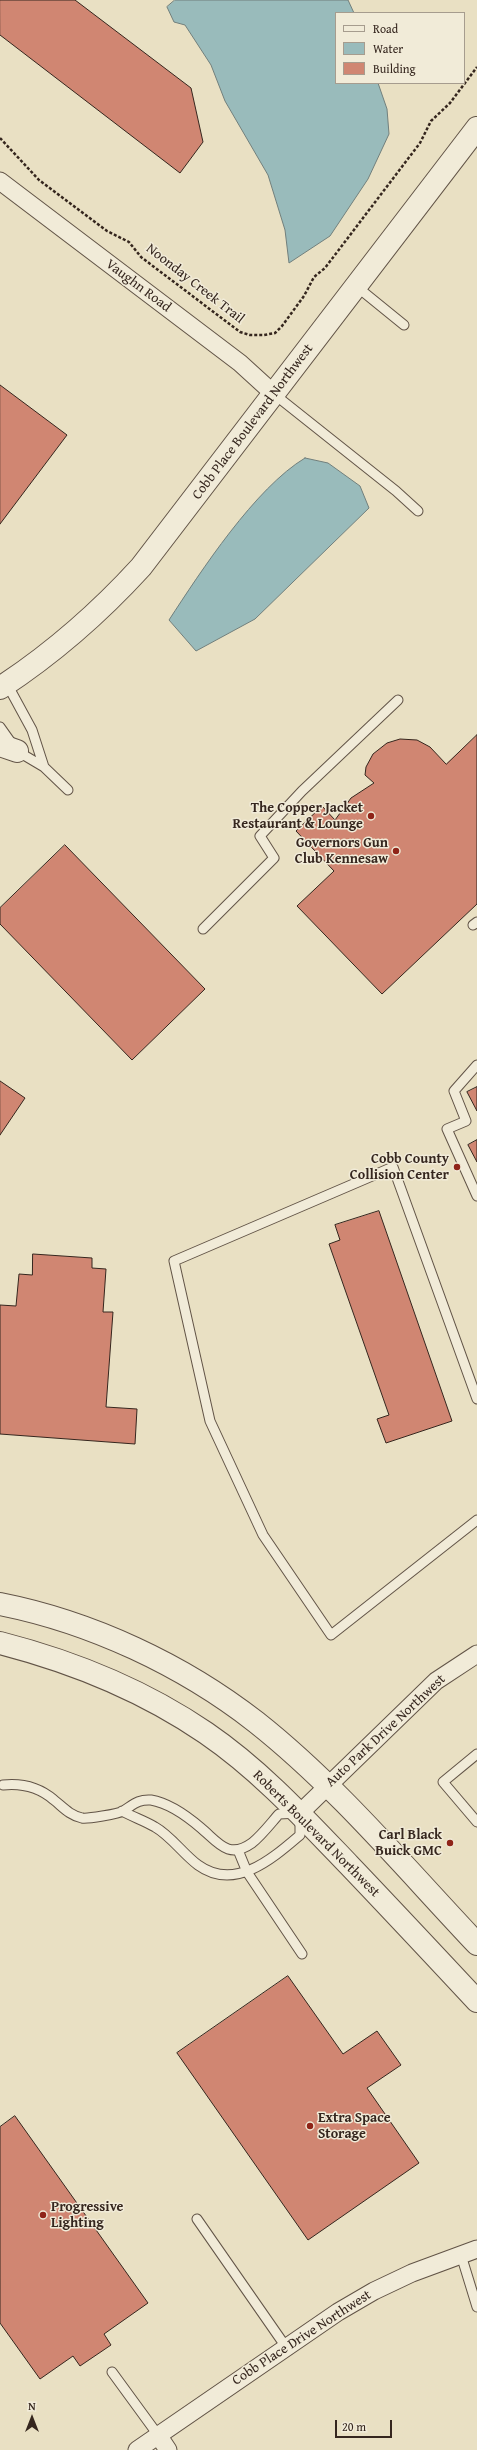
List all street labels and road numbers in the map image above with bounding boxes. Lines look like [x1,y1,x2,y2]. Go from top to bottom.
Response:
street label: Noonday Creek Trail [143,240,247,328]
street label: Vaughn Road [102,256,174,316]
street label: Cobb Place Boulevard Northwest [189,341,317,503]
street label: Auto Park Drive Northwest [323,1671,449,1791]
street label: Roberts Boulevard Northwest [249,1767,383,1901]
street label: Cobb Place Drive Northwest [229,2287,375,2389]

